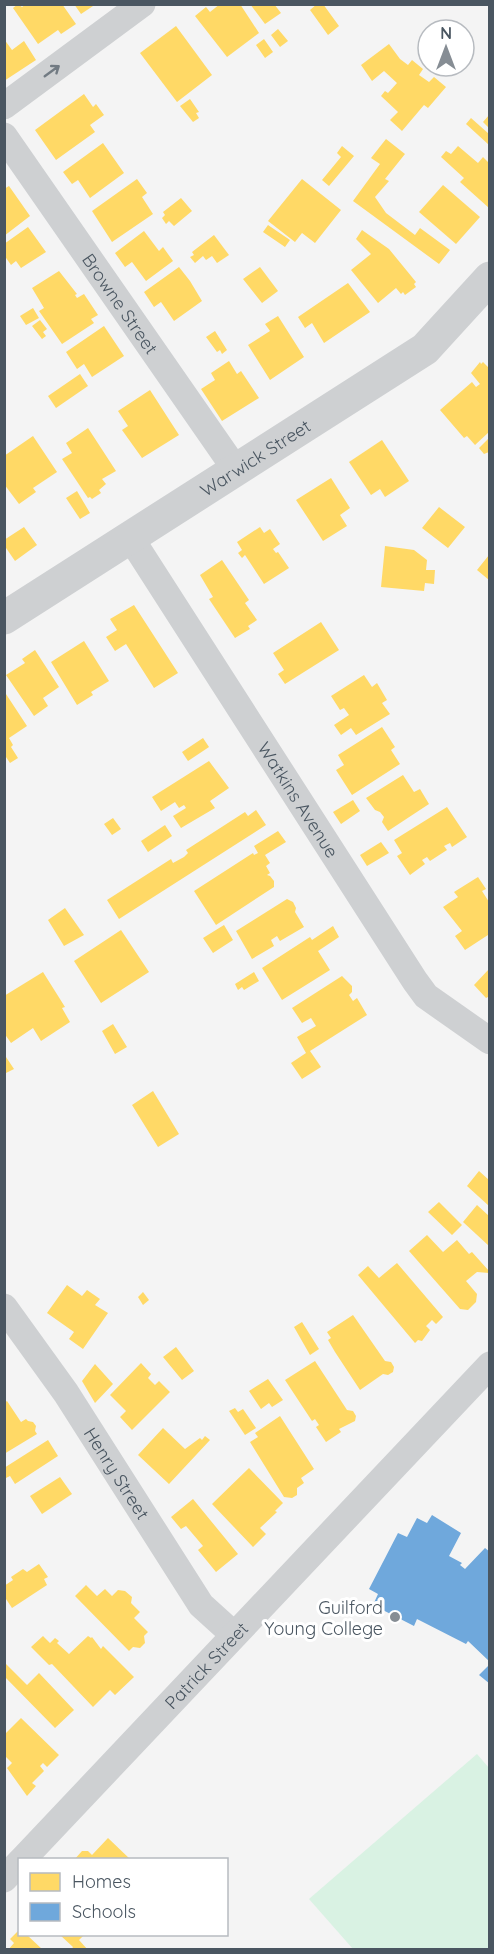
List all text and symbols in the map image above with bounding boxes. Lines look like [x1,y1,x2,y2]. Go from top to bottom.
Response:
north arrow [416,18,476,78]
text: N [440,23,452,43]
one-way arrow [43,65,59,77]
street label: Browne Street [77,249,163,358]
street label: Warwick Street [196,414,315,501]
street label: Watkins Avenue [253,737,344,862]
street label: Henry Street [79,1423,155,1524]
place label: Guilford Young College [264,1596,383,1640]
marker: Guilford Young College [388,1610,402,1624]
street label: Patrick Street [159,1617,253,1714]
legend [18,1858,228,1936]
text: Homes [72,1870,131,1893]
text: Schools [72,1900,136,1923]

